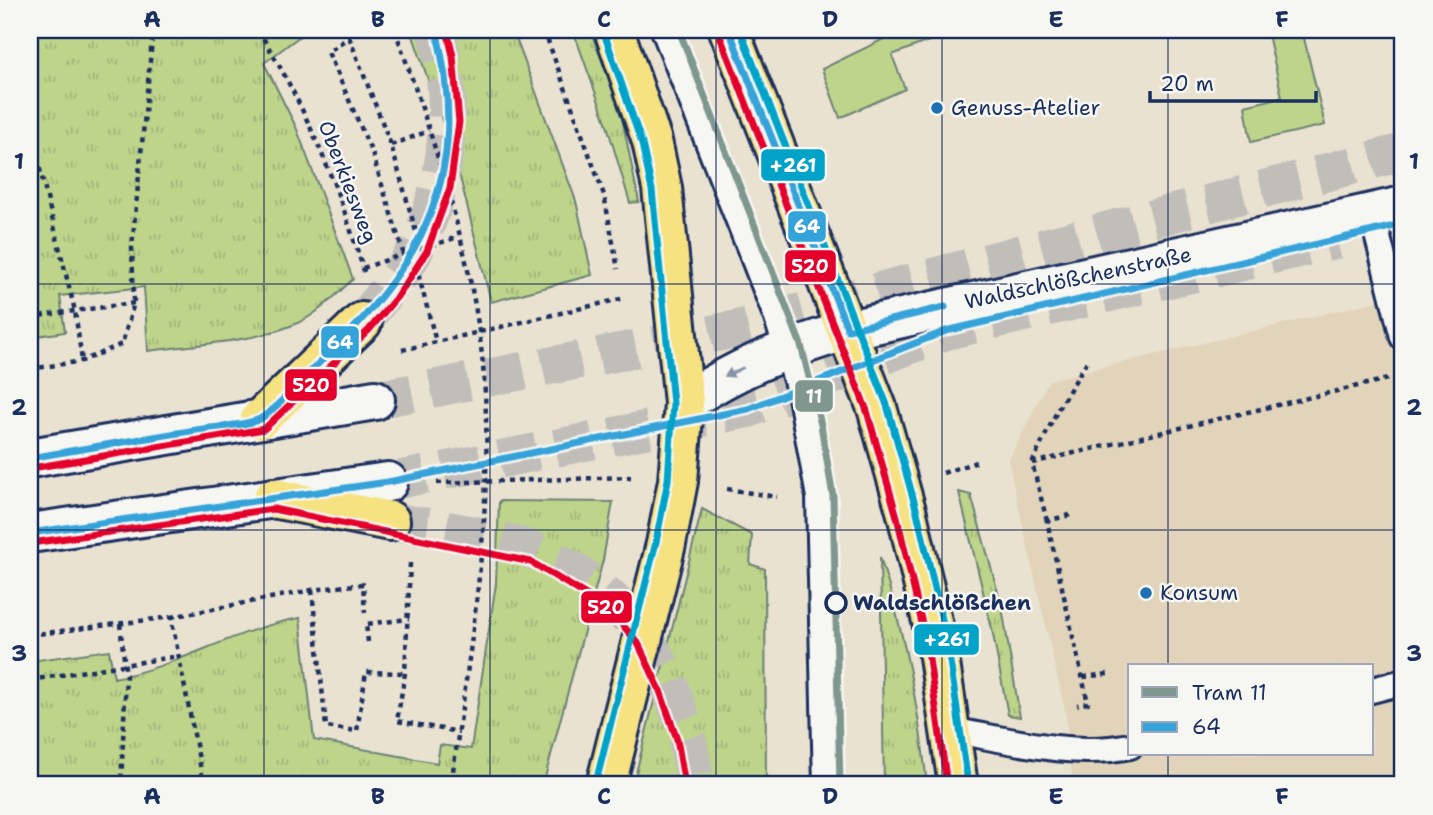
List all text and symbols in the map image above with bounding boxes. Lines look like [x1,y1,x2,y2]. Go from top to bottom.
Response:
text: A [143,4,161,34]
text: B [371,4,385,34]
text: C [597,4,611,34]
text: D [822,4,838,34]
text: E [1048,4,1064,34]
text: F [1275,4,1289,34]
scale bar [1150,60,1316,104]
text: 20 m [1160,70,1214,98]
place label: Genuss-Atelier [951,94,1100,122]
marker: Genuss-Atelier [929,100,945,116]
street label: Oberkiesweg [312,117,384,247]
text: 1 [14,146,24,176]
text: 1 [1409,146,1419,176]
line badge: +261 [760,148,826,182]
text: +261 [770,153,816,178]
line badge: 64 [787,210,827,243]
text: 64 [794,214,821,239]
street label: Waldschlößchenstraße [962,240,1194,316]
line badge: 520 [784,249,837,283]
text: 520 [791,254,829,279]
line badge: 64 [320,325,360,359]
text: 64 [327,330,354,355]
one-way arrow [724,366,744,377]
line badge: 520 [284,368,338,402]
text: 520 [292,373,330,398]
line badge: 11 [794,379,834,413]
text: 11 [806,384,822,409]
text: 2 [11,392,27,422]
text: 2 [1406,392,1422,422]
place label: Konsum [1160,579,1238,607]
marker: Konsum [1138,585,1154,601]
place label: Waldschlößchen [853,589,1031,617]
line badge: 520 [580,590,633,624]
marker: Waldschlößchen [825,592,847,614]
text: 520 [587,595,625,620]
line badge: +261 [913,623,980,656]
text: +261 [924,627,970,652]
text: 3 [11,638,27,668]
text: 3 [1406,638,1422,668]
legend [1128,664,1374,756]
text: Tram 11 [1192,679,1267,707]
text: 64 [1192,713,1221,741]
text: A [143,781,161,811]
text: B [371,781,385,811]
text: C [597,781,611,811]
text: D [822,781,838,811]
text: E [1048,781,1064,811]
text: F [1275,781,1289,811]

